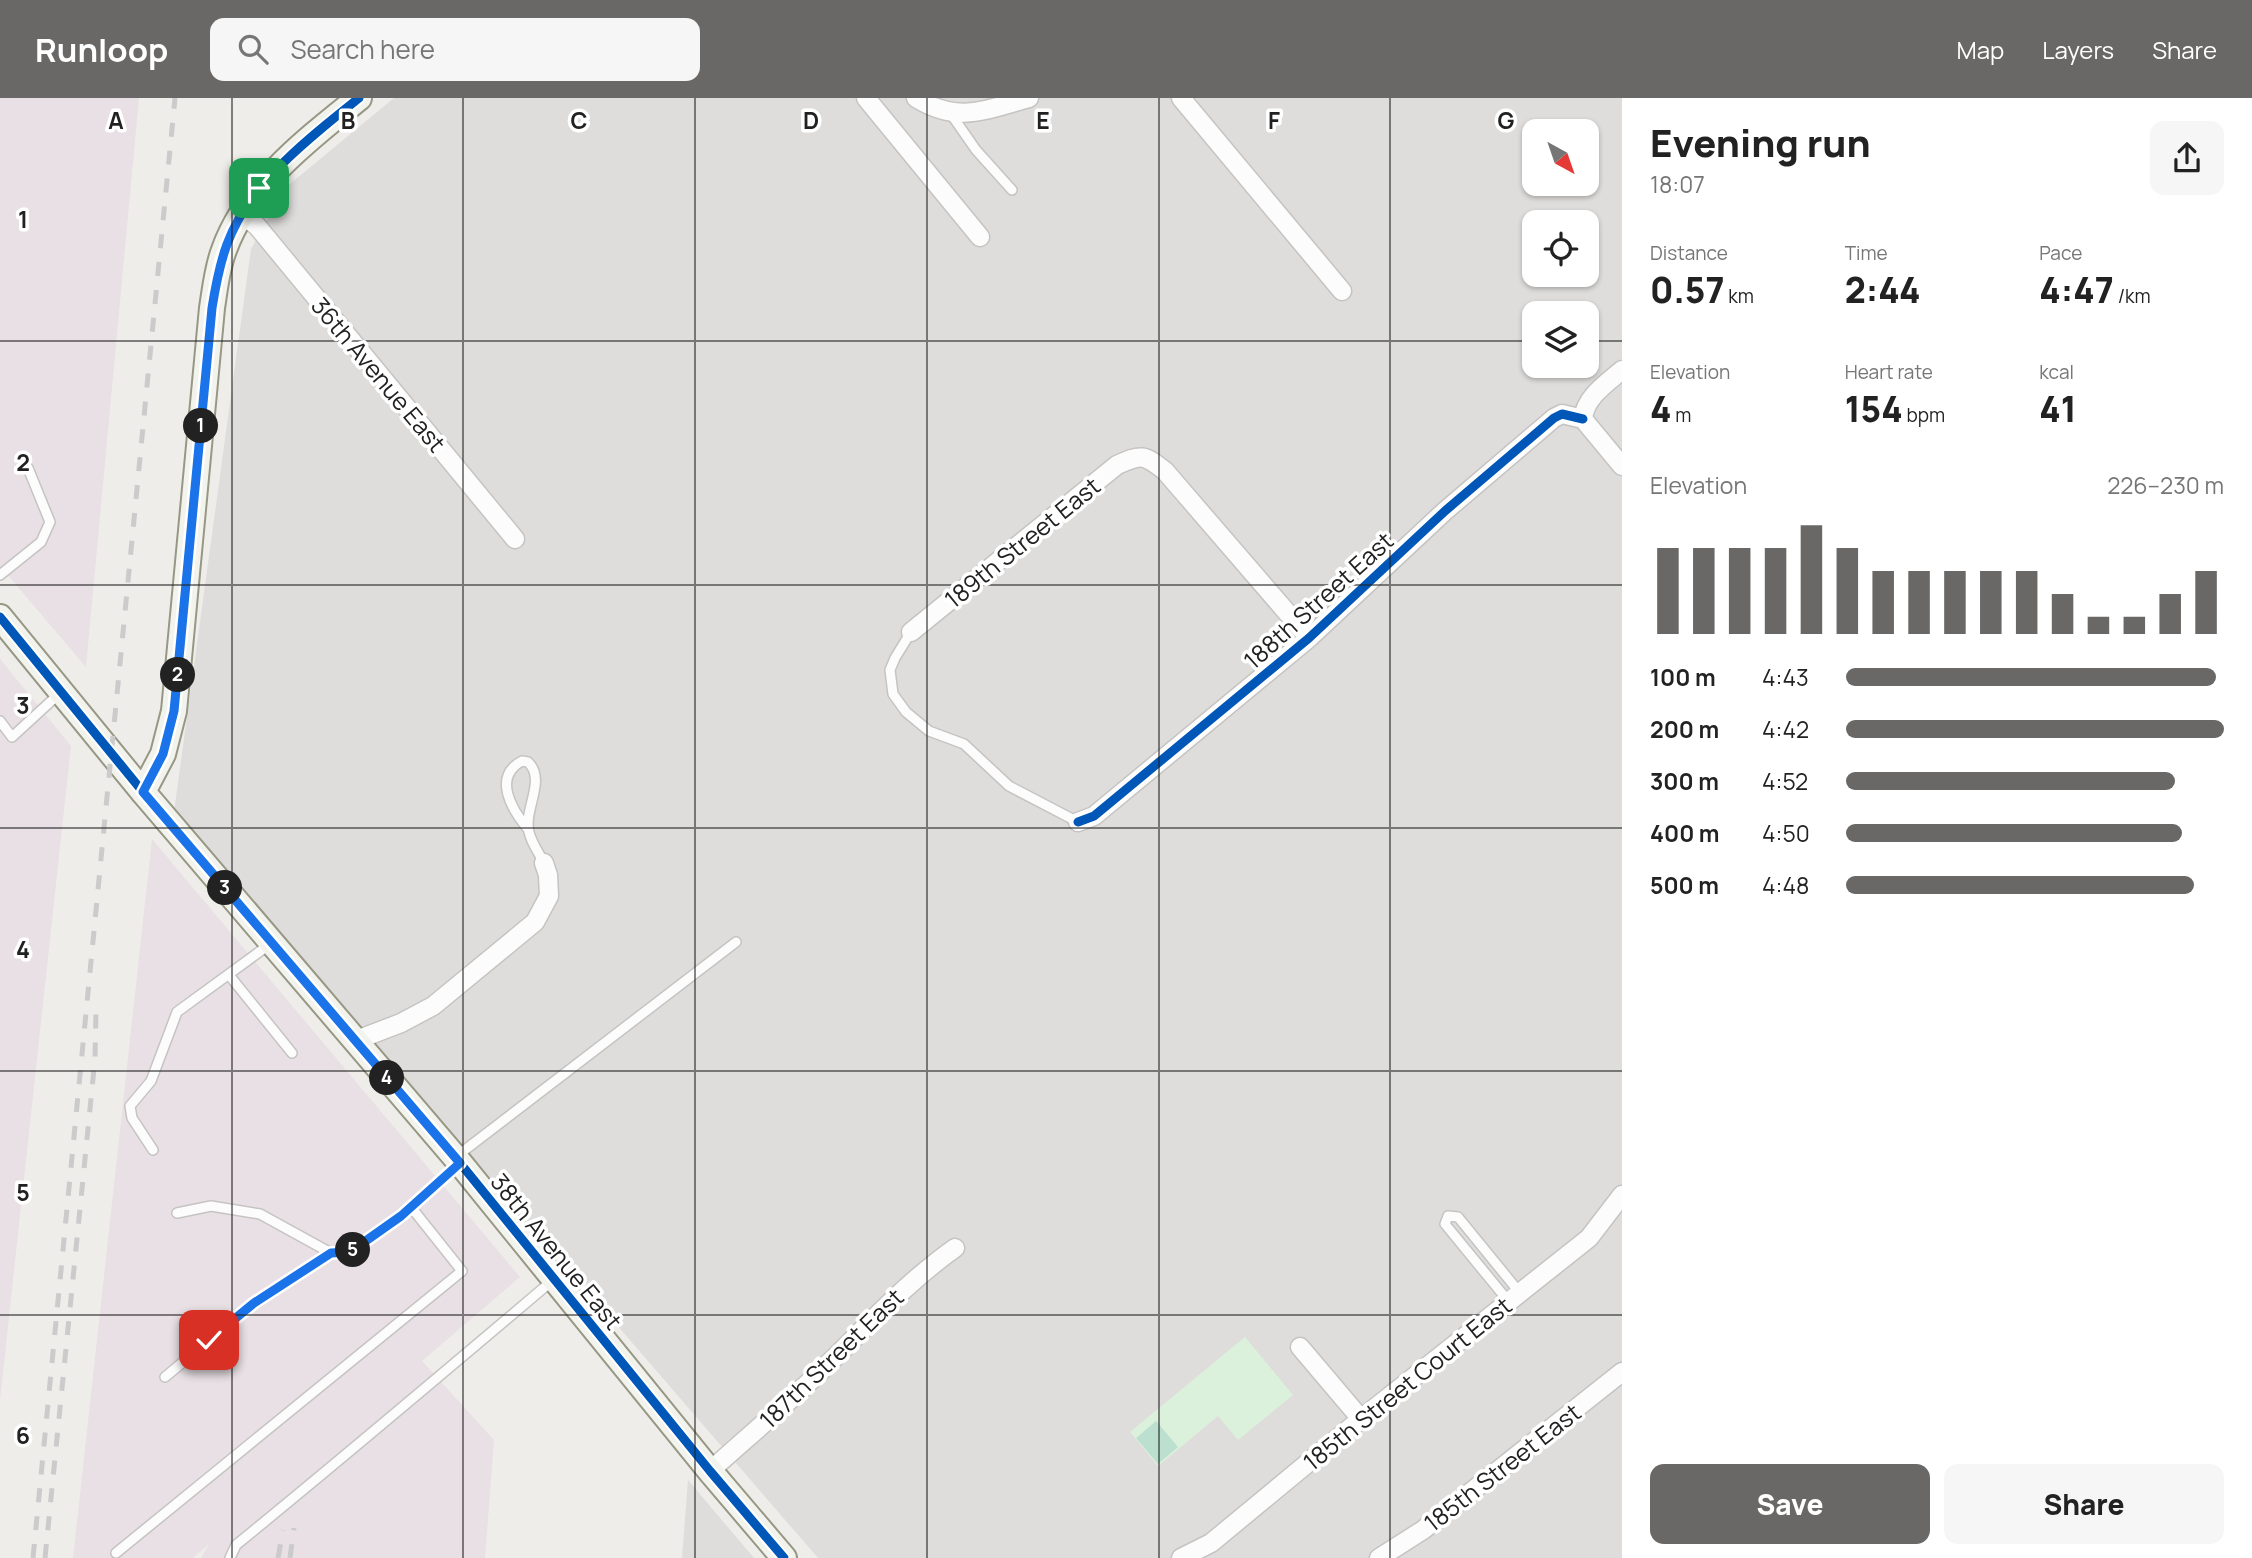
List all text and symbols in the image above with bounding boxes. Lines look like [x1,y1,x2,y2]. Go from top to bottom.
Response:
search box [210,18,700,81]
text: Runloop [35,27,168,72]
icon: search [234,30,272,68]
text: Search here [290,31,435,67]
text: Map [1957,33,2004,66]
text: Layers [2042,33,2114,66]
text: Share [2152,33,2217,66]
text: A [108,104,124,136]
text: B [341,104,355,136]
text: C [571,104,588,136]
text: D [803,104,819,136]
text: E [1036,104,1050,136]
text: F [1268,104,1280,136]
text: G [1498,104,1515,136]
text: Evening run [1650,116,1871,168]
north arrow [1522,119,1600,196]
map controls [1522,119,1599,378]
button: share [2150,121,2224,195]
pin [229,158,289,218]
text: 18:07 [1650,168,1705,200]
icon: arrive [240,169,278,207]
text: 1 [18,203,28,235]
button: locate [1522,210,1599,287]
text: Distance [1650,240,1728,266]
text: Time [1845,240,1888,266]
text: Pace [2039,240,2082,266]
text: 0.57 [1650,266,1724,314]
text: 2:44 [1845,266,1921,314]
text: 4:47 [2039,266,2114,314]
text: km [1724,283,1754,309]
text: /km [2114,283,2151,309]
street label: 36th Avenue East [304,289,454,459]
button: layers [1522,301,1599,378]
text: Elevation [1650,359,1730,385]
text: Heart rate [1845,359,1933,385]
text: kcal [2039,359,2074,385]
text: 4 [1650,385,1672,433]
text: 154 [1845,385,1903,433]
text: 41 [2039,385,2077,433]
text: m [1672,402,1691,428]
text: bpm [1903,402,1945,428]
pin: 1 [184,408,218,444]
text: 1 [196,412,205,438]
text: 2 [16,446,30,478]
street label: 189th Street East [937,469,1107,615]
text: Elevation [1650,469,1747,501]
text: 226–230 m [2107,469,2224,501]
street label: 188th Street East [1236,524,1400,676]
pin: 2 [160,658,196,692]
text: 2 [172,661,183,687]
text: 100 m [1650,661,1716,693]
text: 4:43 [1762,661,1809,693]
text: 3 [16,689,30,721]
text: 200 m [1650,713,1719,745]
text: 4:42 [1762,713,1809,745]
text: 300 m [1650,765,1719,797]
text: 4:52 [1762,765,1808,797]
text: 400 m [1650,817,1720,849]
text: 4:50 [1762,817,1810,849]
text: 500 m [1650,869,1719,901]
text: 4:48 [1762,869,1809,901]
pin: 3 [208,870,243,906]
text: 3 [219,874,230,900]
text: 4 [16,933,30,965]
pin: 4 [370,1060,404,1096]
text: 4 [381,1064,392,1090]
street label: 38th Avenue East [484,1166,630,1336]
text: 5 [16,1176,30,1208]
pin: 5 [336,1232,370,1268]
text: 5 [347,1236,358,1262]
street label: 187th Street East [752,1281,910,1435]
street label: 185th Street Court East [1296,1289,1518,1477]
pin [179,1310,239,1370]
icon: check [190,1321,228,1359]
street label: 185th Street East [1417,1395,1587,1539]
text: 6 [16,1419,30,1451]
button: Save [1650,1464,1930,1544]
button: Share [1944,1464,2224,1544]

